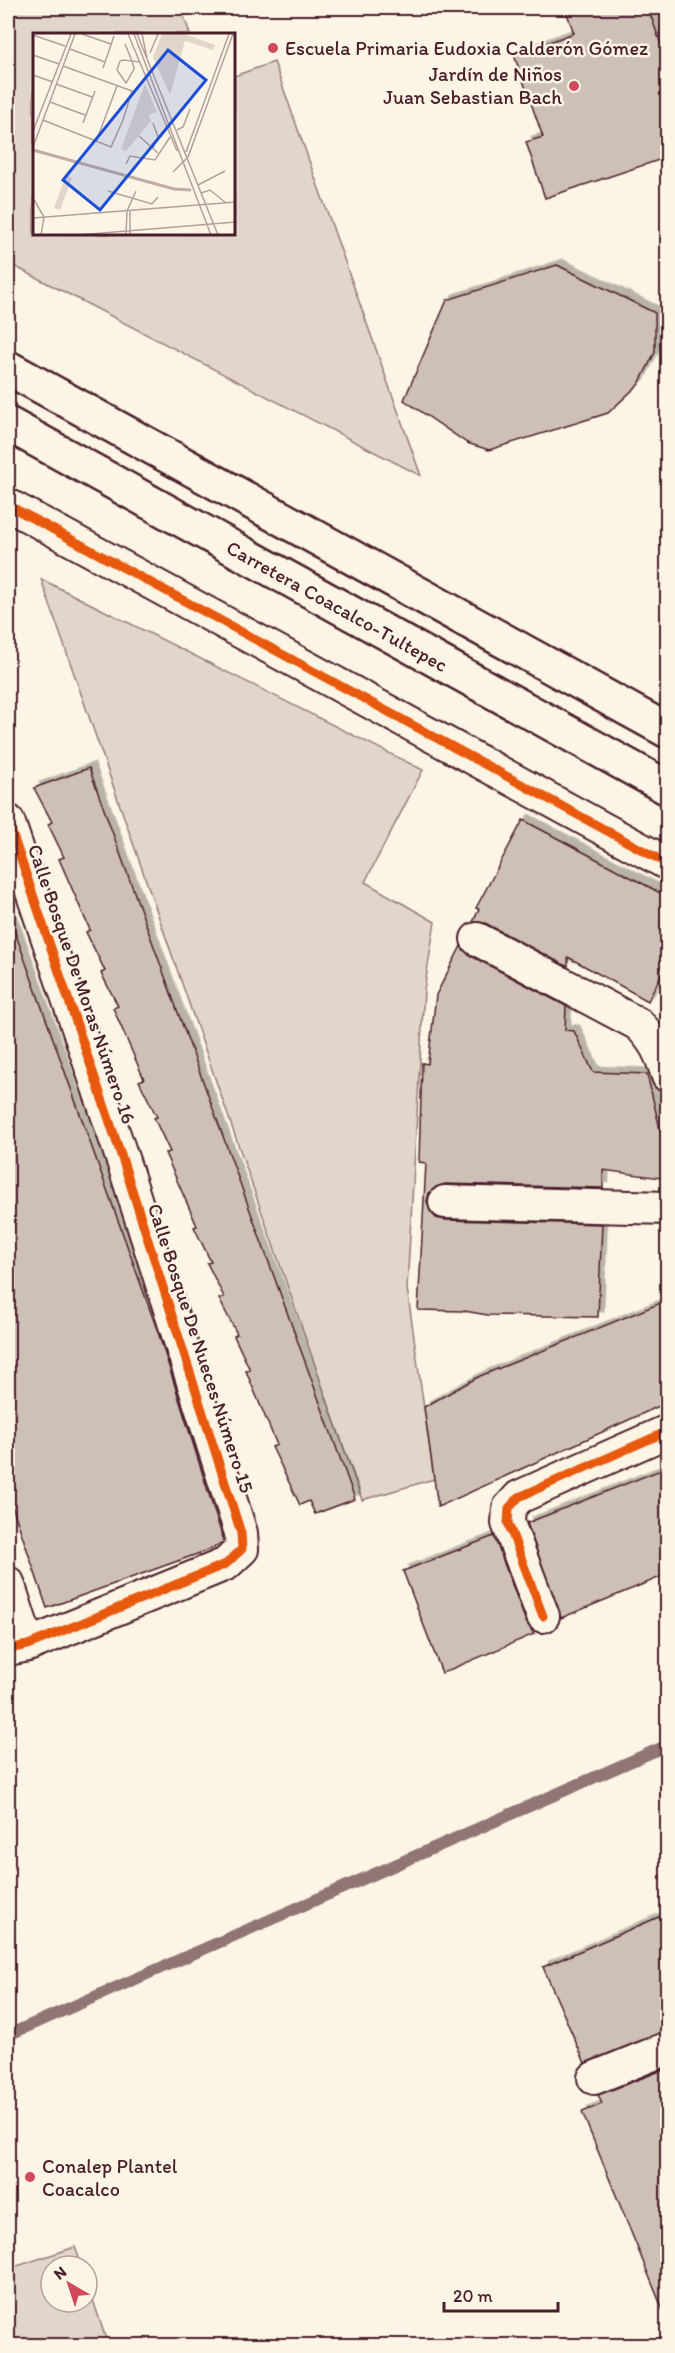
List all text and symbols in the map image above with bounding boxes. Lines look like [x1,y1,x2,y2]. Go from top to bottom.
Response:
inset map [33,33,236,236]
place label: Escuela Primaria Eudoxia Calderón Gómez [285,36,648,60]
marker: Escuela Primaria Eudoxia Calderón Gómez [266,41,280,55]
place label: Jardín de Niños Juan Sebastian Bach [383,62,562,109]
marker: Jardín de Niños Juan Sebastian Bach [567,79,581,93]
street label: Carretera Coacalco-Tultepec [222,535,452,677]
street label: Calle Bosque De Moras Número 16 [23,841,141,1127]
street label: Calle Bosque De Nueces Número 15 [143,1200,259,1496]
place label: Conalep Plantel Coacalco [42,2154,178,2201]
marker: Conalep Plantel Coacalco [23,2170,37,2184]
north arrow [39,2254,99,2314]
text: N [50,2262,70,2284]
scale bar [444,2275,558,2313]
text: 20 m [453,2285,493,2307]

